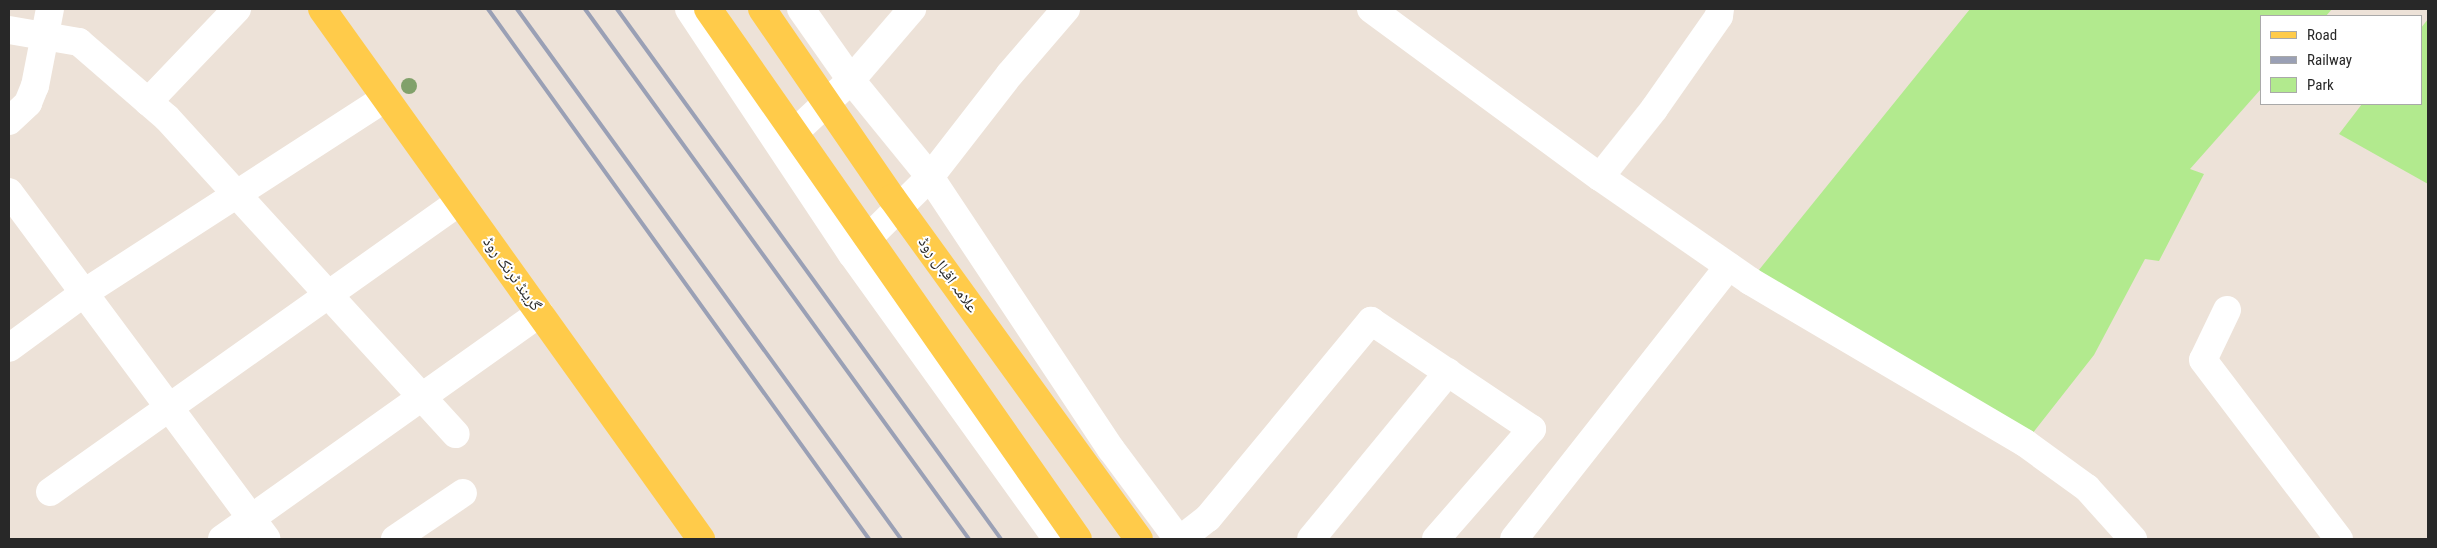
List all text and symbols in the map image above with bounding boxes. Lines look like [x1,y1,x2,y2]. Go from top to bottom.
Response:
legend [2260,15,2422,105]
text: Road [2307,26,2337,44]
text: Railway [2307,51,2352,69]
text: Park [2307,76,2334,94]
street label: گرینڈ ٹرنک روڈ [479,233,545,315]
street label: علامہ اقبال روڈ [914,233,982,317]

